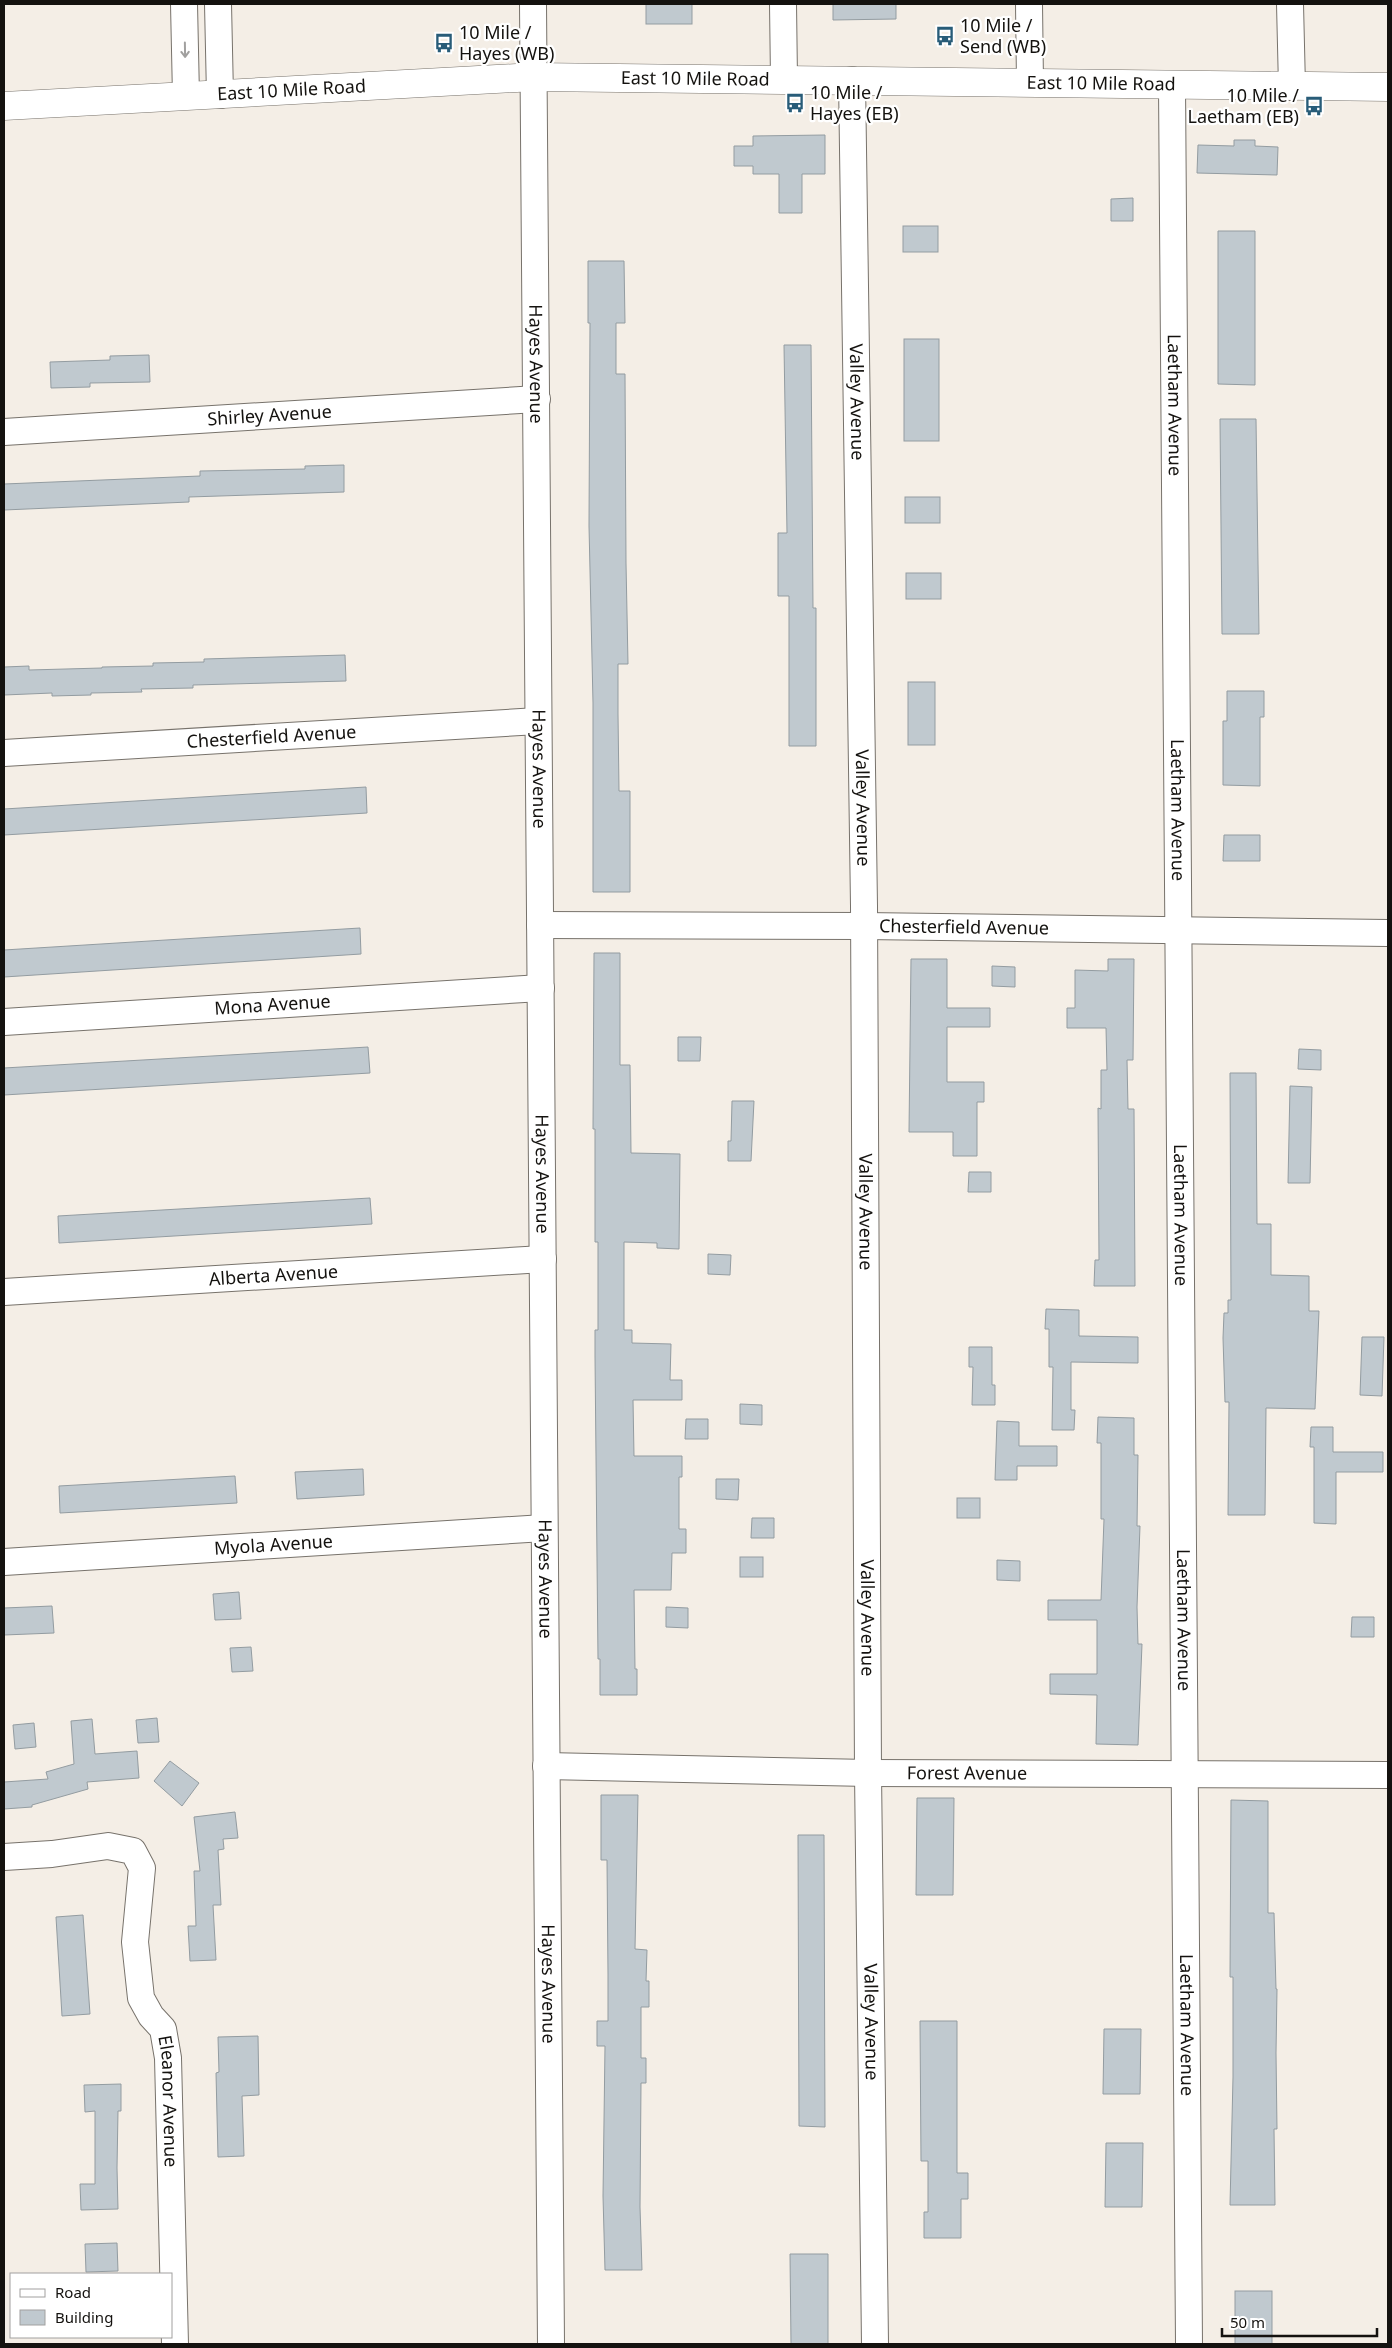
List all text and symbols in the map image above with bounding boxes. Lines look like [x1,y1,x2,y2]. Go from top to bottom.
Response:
place label: 10 Mile / Send (WB) [960,13,1046,58]
place label: 10 Mile / Hayes (WB) [459,20,554,65]
bus stop icon: 10 Mile / Send (WB) [934,25,956,47]
bus stop icon: 10 Mile / Hayes (WB) [433,32,455,54]
one-way arrow [181,41,190,57]
street label: East 10 Mile Road [621,65,770,91]
street label: East 10 Mile Road [1027,70,1176,96]
street label: East 10 Mile Road [216,73,367,105]
place label: 10 Mile / Hayes (EB) [810,80,899,125]
place label: 10 Mile / Laetham (EB) [1188,83,1299,128]
bus stop icon: 10 Mile / Hayes (EB) [784,92,806,114]
bus stop icon: 10 Mile / Laetham (EB) [1303,95,1325,117]
street label: Hayes Avenue [524,304,549,424]
street label: Laetham Avenue [1163,334,1188,476]
street label: Valley Avenue [845,343,871,461]
street label: Shirley Avenue [206,399,332,430]
street label: Hayes Avenue [527,709,552,829]
street label: Chesterfield Avenue [186,719,357,753]
street label: Laetham Avenue [1166,739,1191,881]
street label: Valley Avenue [851,749,876,866]
street label: Chesterfield Avenue [879,913,1049,939]
street label: Mona Avenue [214,988,331,1020]
street label: Hayes Avenue [531,1114,555,1234]
street label: Laetham Avenue [1169,1144,1194,1286]
street label: Valley Avenue [854,1153,879,1270]
street label: Alberta Avenue [208,1259,339,1290]
street label: Hayes Avenue [534,1519,559,1639]
street label: Myola Avenue [213,1528,334,1560]
street label: Laetham Avenue [1172,1549,1197,1691]
street label: Valley Avenue [856,1559,881,1676]
street label: Forest Avenue [907,1760,1027,1785]
street label: Hayes Avenue [537,1924,562,2044]
street label: Laetham Avenue [1175,1954,1200,2096]
street label: Valley Avenue [859,1963,885,2080]
street label: Eleanor Avenue [153,2033,184,2168]
legend [10,2273,172,2338]
text: Road [55,2282,91,2302]
scale bar [1222,2306,1377,2338]
text: Building [55,2307,113,2327]
text: 50 m [1230,2312,1265,2332]

